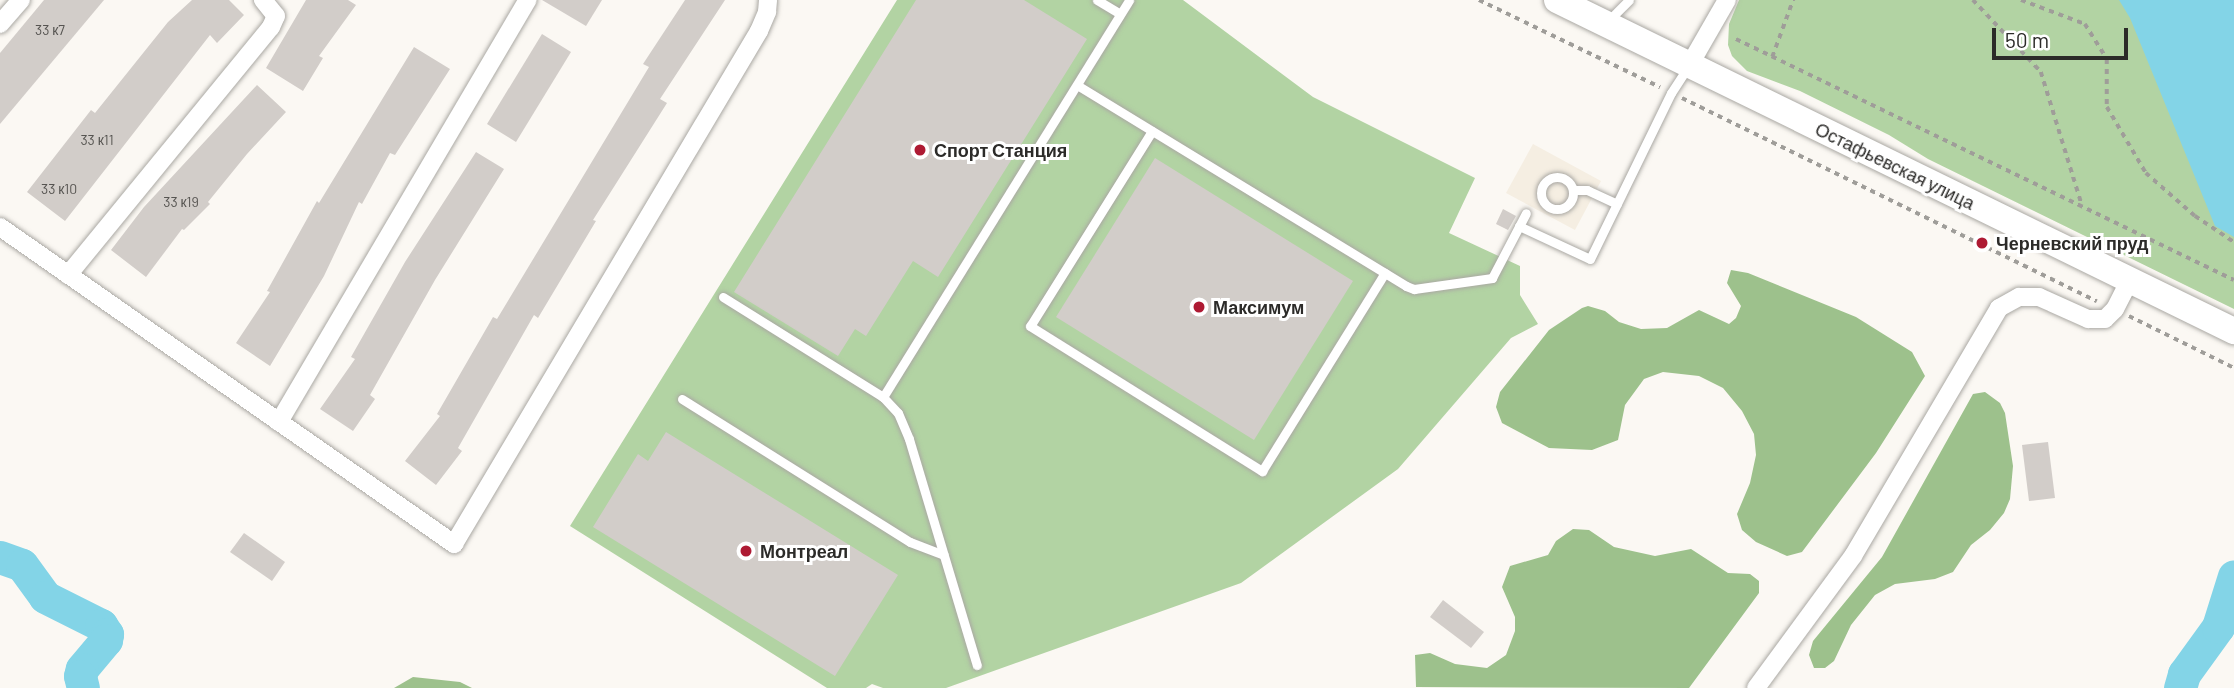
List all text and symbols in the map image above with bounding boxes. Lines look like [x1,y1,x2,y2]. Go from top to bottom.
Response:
scale bar [1996,14,2132,58]
house number: 33 к7 [35,22,65,38]
text: 50 m [2005,27,2049,52]
street label: Остафьевская улица [1812,118,1978,214]
house number: 33 к11 [80,132,114,148]
place label: Спорт Станция [934,139,1067,161]
marker: Спорт Станция [912,142,928,158]
house number: 33 к10 [41,181,77,197]
house number: 33 к19 [163,194,199,210]
place label: Черневский пруд [1996,232,2149,254]
marker: Черневский пруд [1974,235,1990,251]
place label: Максимум [1213,296,1304,318]
marker: Максимум [1191,299,1207,315]
place label: Монтреал [760,540,848,562]
marker: Монтреал [738,543,754,559]

